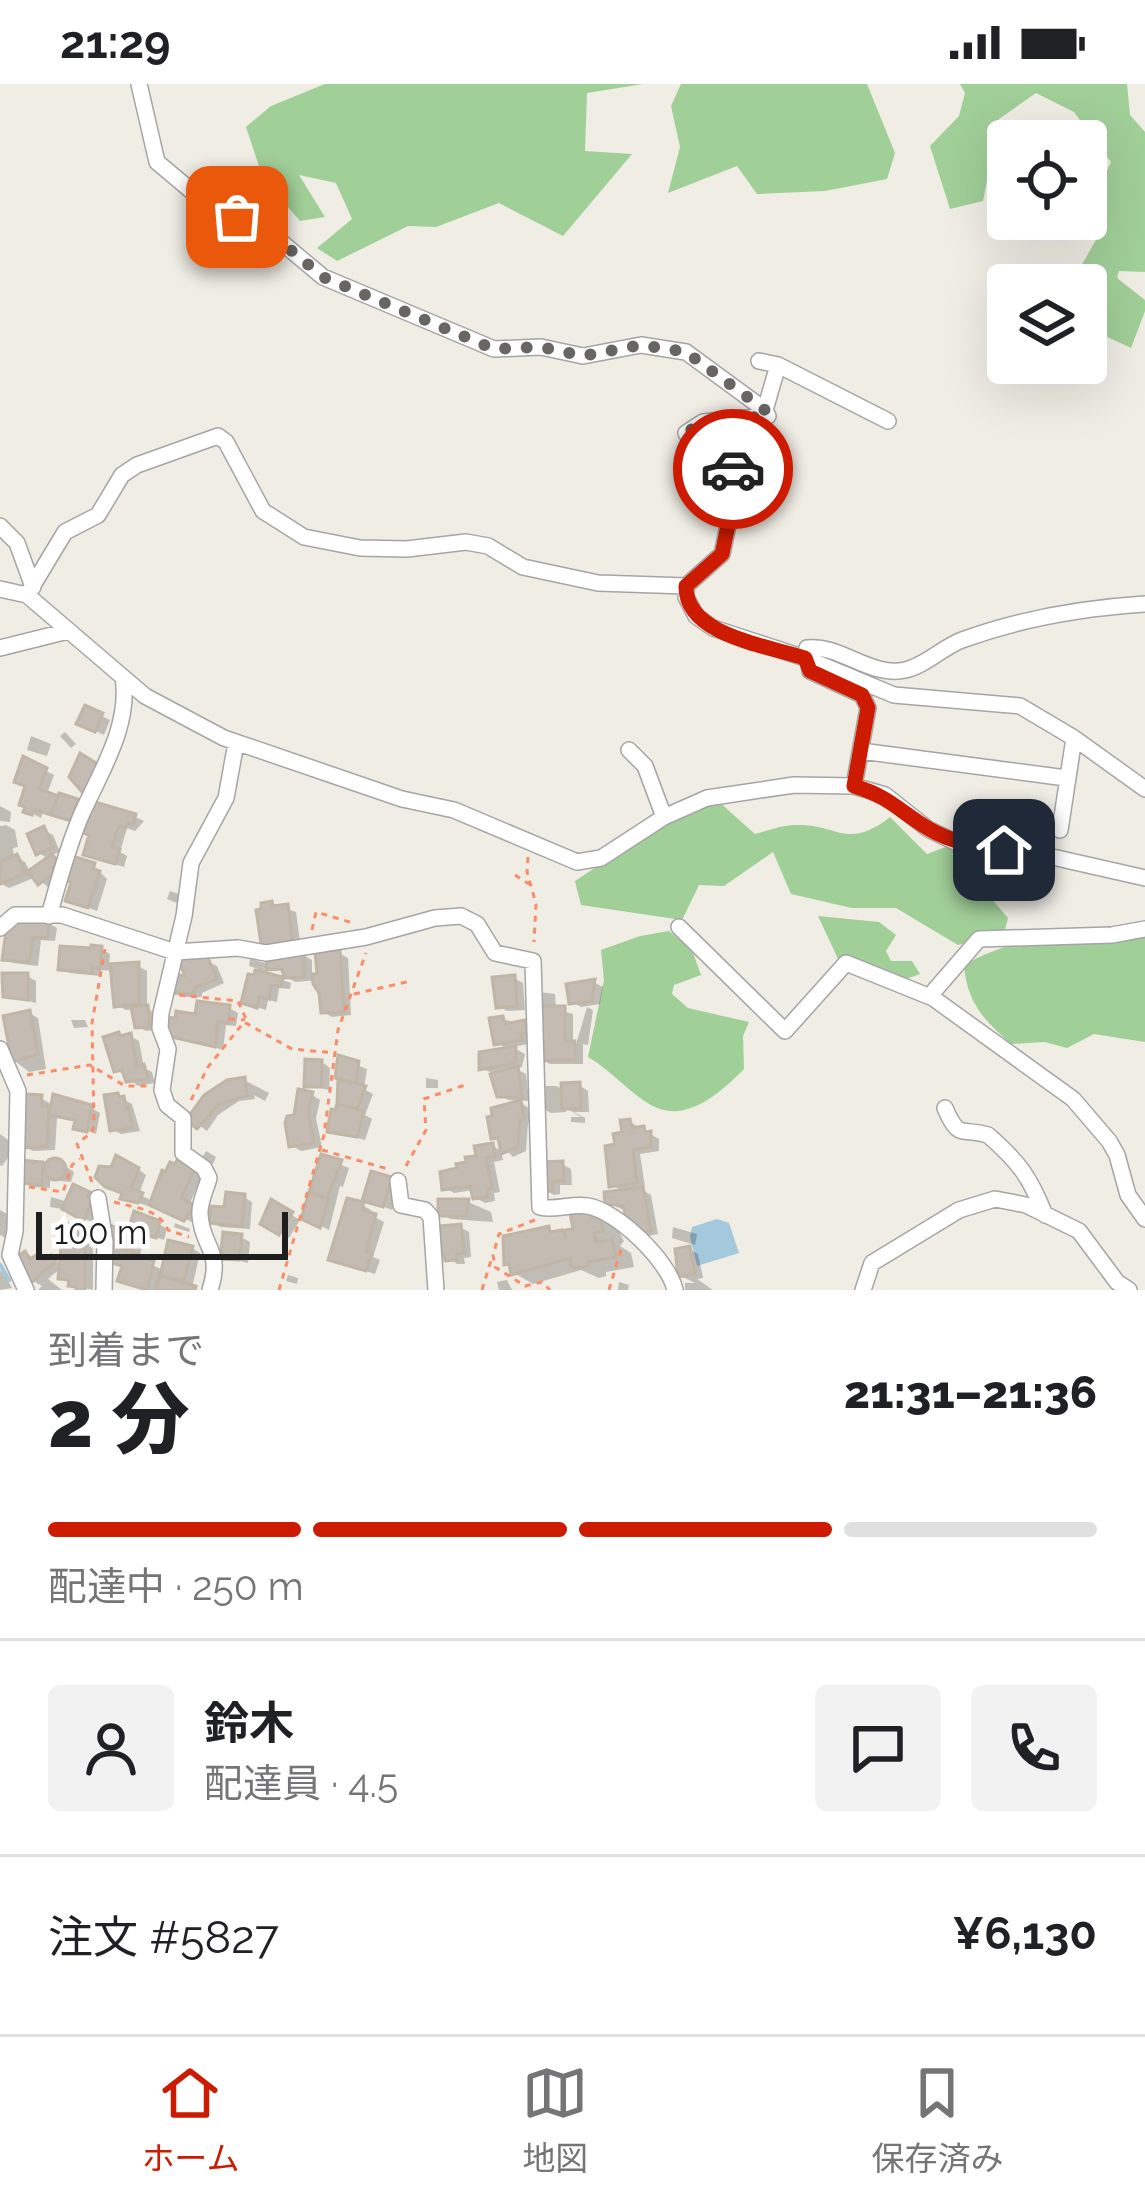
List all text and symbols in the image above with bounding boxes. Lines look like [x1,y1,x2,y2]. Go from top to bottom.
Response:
text: 21:29 [60,16,171,69]
map controls [987,120,1107,384]
button: locate [987,120,1107,240]
pin [186,166,288,268]
icon: bag [204,184,270,250]
button: layers [987,264,1107,384]
courier [673,409,793,529]
icon: car [700,436,766,502]
pin [953,799,1055,901]
icon: home [971,817,1037,883]
scale bar [36,1206,288,1259]
text: 100 m [54,1213,147,1252]
text: 到着まで [48,1327,204,1373]
text: 21:31–21:36 [844,1366,1097,1419]
text: 2 分 [48,1374,189,1465]
text: 配達中 · 250 m [48,1563,304,1609]
button: person [48,1685,174,1811]
button: chat [815,1685,941,1811]
button: phone [971,1685,1097,1811]
text: 鈴木 [204,1697,294,1750]
text: 配達員 · 4.5 [204,1760,398,1806]
text: ¥6,130 [952,1907,1097,1960]
text: 注文 #5827 [48,1911,279,1964]
tab: ホーム [141,2060,240,2180]
tab: 地図 [522,2060,588,2180]
tab: 保存済み [871,2060,1003,2180]

